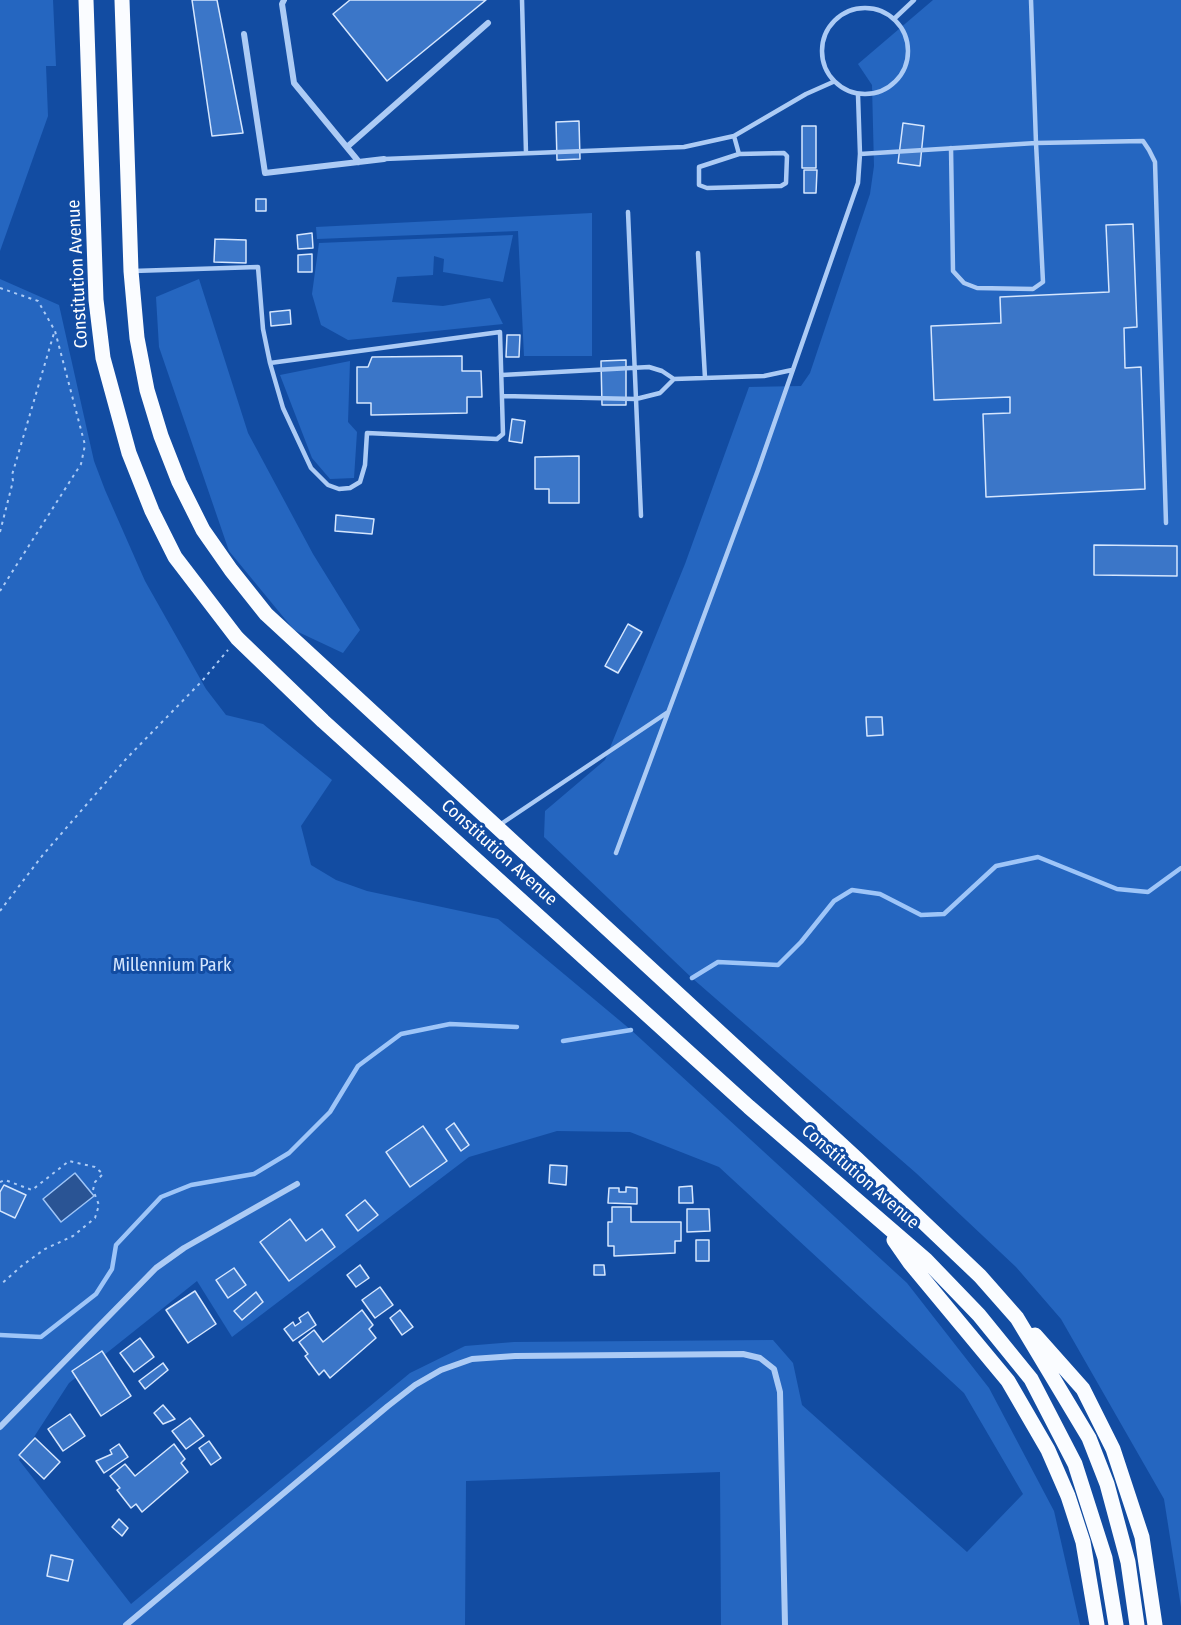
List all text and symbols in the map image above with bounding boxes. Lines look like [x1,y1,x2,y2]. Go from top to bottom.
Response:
street label: Constitution Avenue [63,199,93,349]
street label: Constitution Avenue [436,795,562,911]
park label: Millennium Park [113,955,231,977]
street label: Constitution Avenue [797,1120,923,1234]

